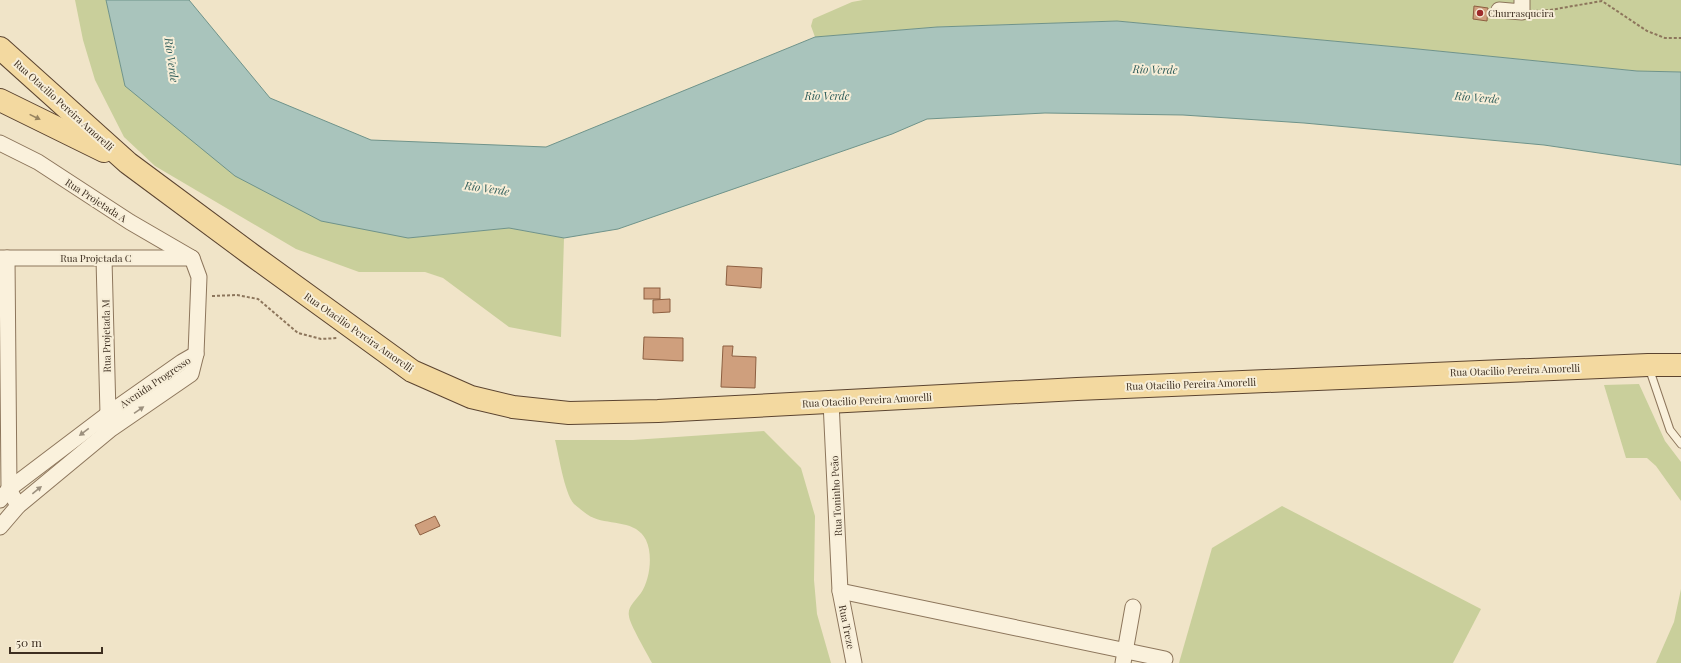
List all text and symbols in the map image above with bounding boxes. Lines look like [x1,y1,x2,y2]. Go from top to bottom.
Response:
place label: Churrasqueira [1488,6,1554,20]
marker: Churrasqueira [1475,8,1485,18]
water label: Rio Verde [161,36,183,84]
street label: Rua Otacilio Pereira Amorelli [11,56,117,154]
water label: Rio Verde [1131,61,1178,77]
water label: Rio Verde [1453,87,1500,106]
water label: Rio Verde [803,88,850,103]
one-way arrow [29,114,41,120]
street label: Rua Projetada A [63,175,130,225]
water label: Rio Verde [463,177,511,199]
street label: Rua Projetada C [60,251,132,265]
street label: Rua Otacilio Pereira Amorelli [302,289,416,375]
street label: Rua Projetada M [98,299,114,373]
street label: Avenida Progresso [116,353,194,412]
street label: Rua Otacilio Pereira Amorelli [1450,361,1580,379]
street label: Rua Otacilio Pereira Amorelli [1126,375,1256,393]
street label: Rua Otacilio Pereira Amorelli [802,390,932,410]
one-way arrow [134,406,145,414]
one-way arrow [79,428,89,436]
street label: Rua Toninho Peão [827,455,845,537]
one-way arrow [32,485,43,494]
street label: Rua Treze [836,604,858,650]
scale bar [10,629,102,655]
text: 50 m [16,634,42,650]

